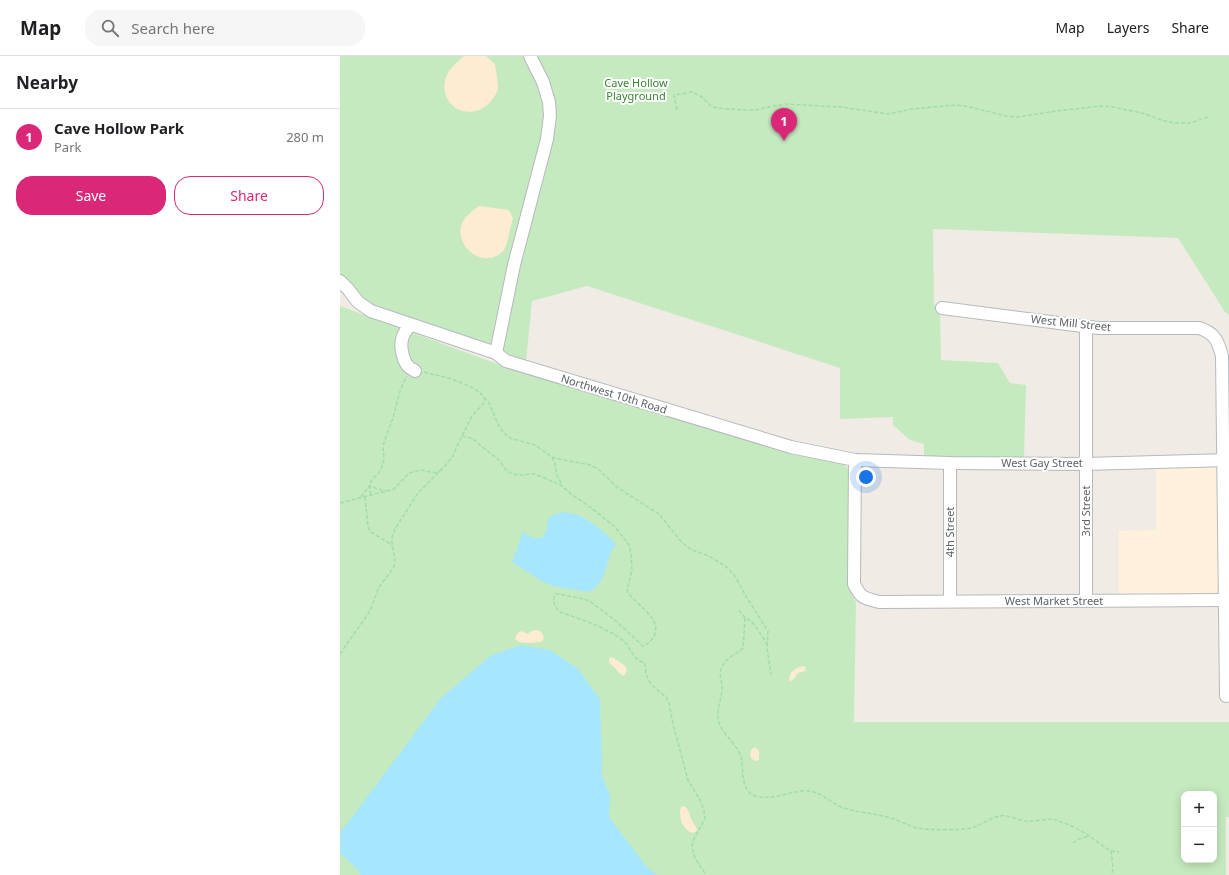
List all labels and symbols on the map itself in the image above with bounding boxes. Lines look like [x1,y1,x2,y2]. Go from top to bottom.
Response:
park label: Cave Hollow Playground [604,75,668,103]
pin: 1 [771,108,797,141]
street label: West Mill Street [1030,311,1112,334]
street label: Northwest 10th Road [559,370,669,417]
street label: West Gay Street [1001,455,1083,470]
your location [856,467,876,487]
street label: 3rd Street [1078,485,1093,536]
street label: 4th Street [942,507,957,557]
street label: West Market Street [1005,593,1103,608]

